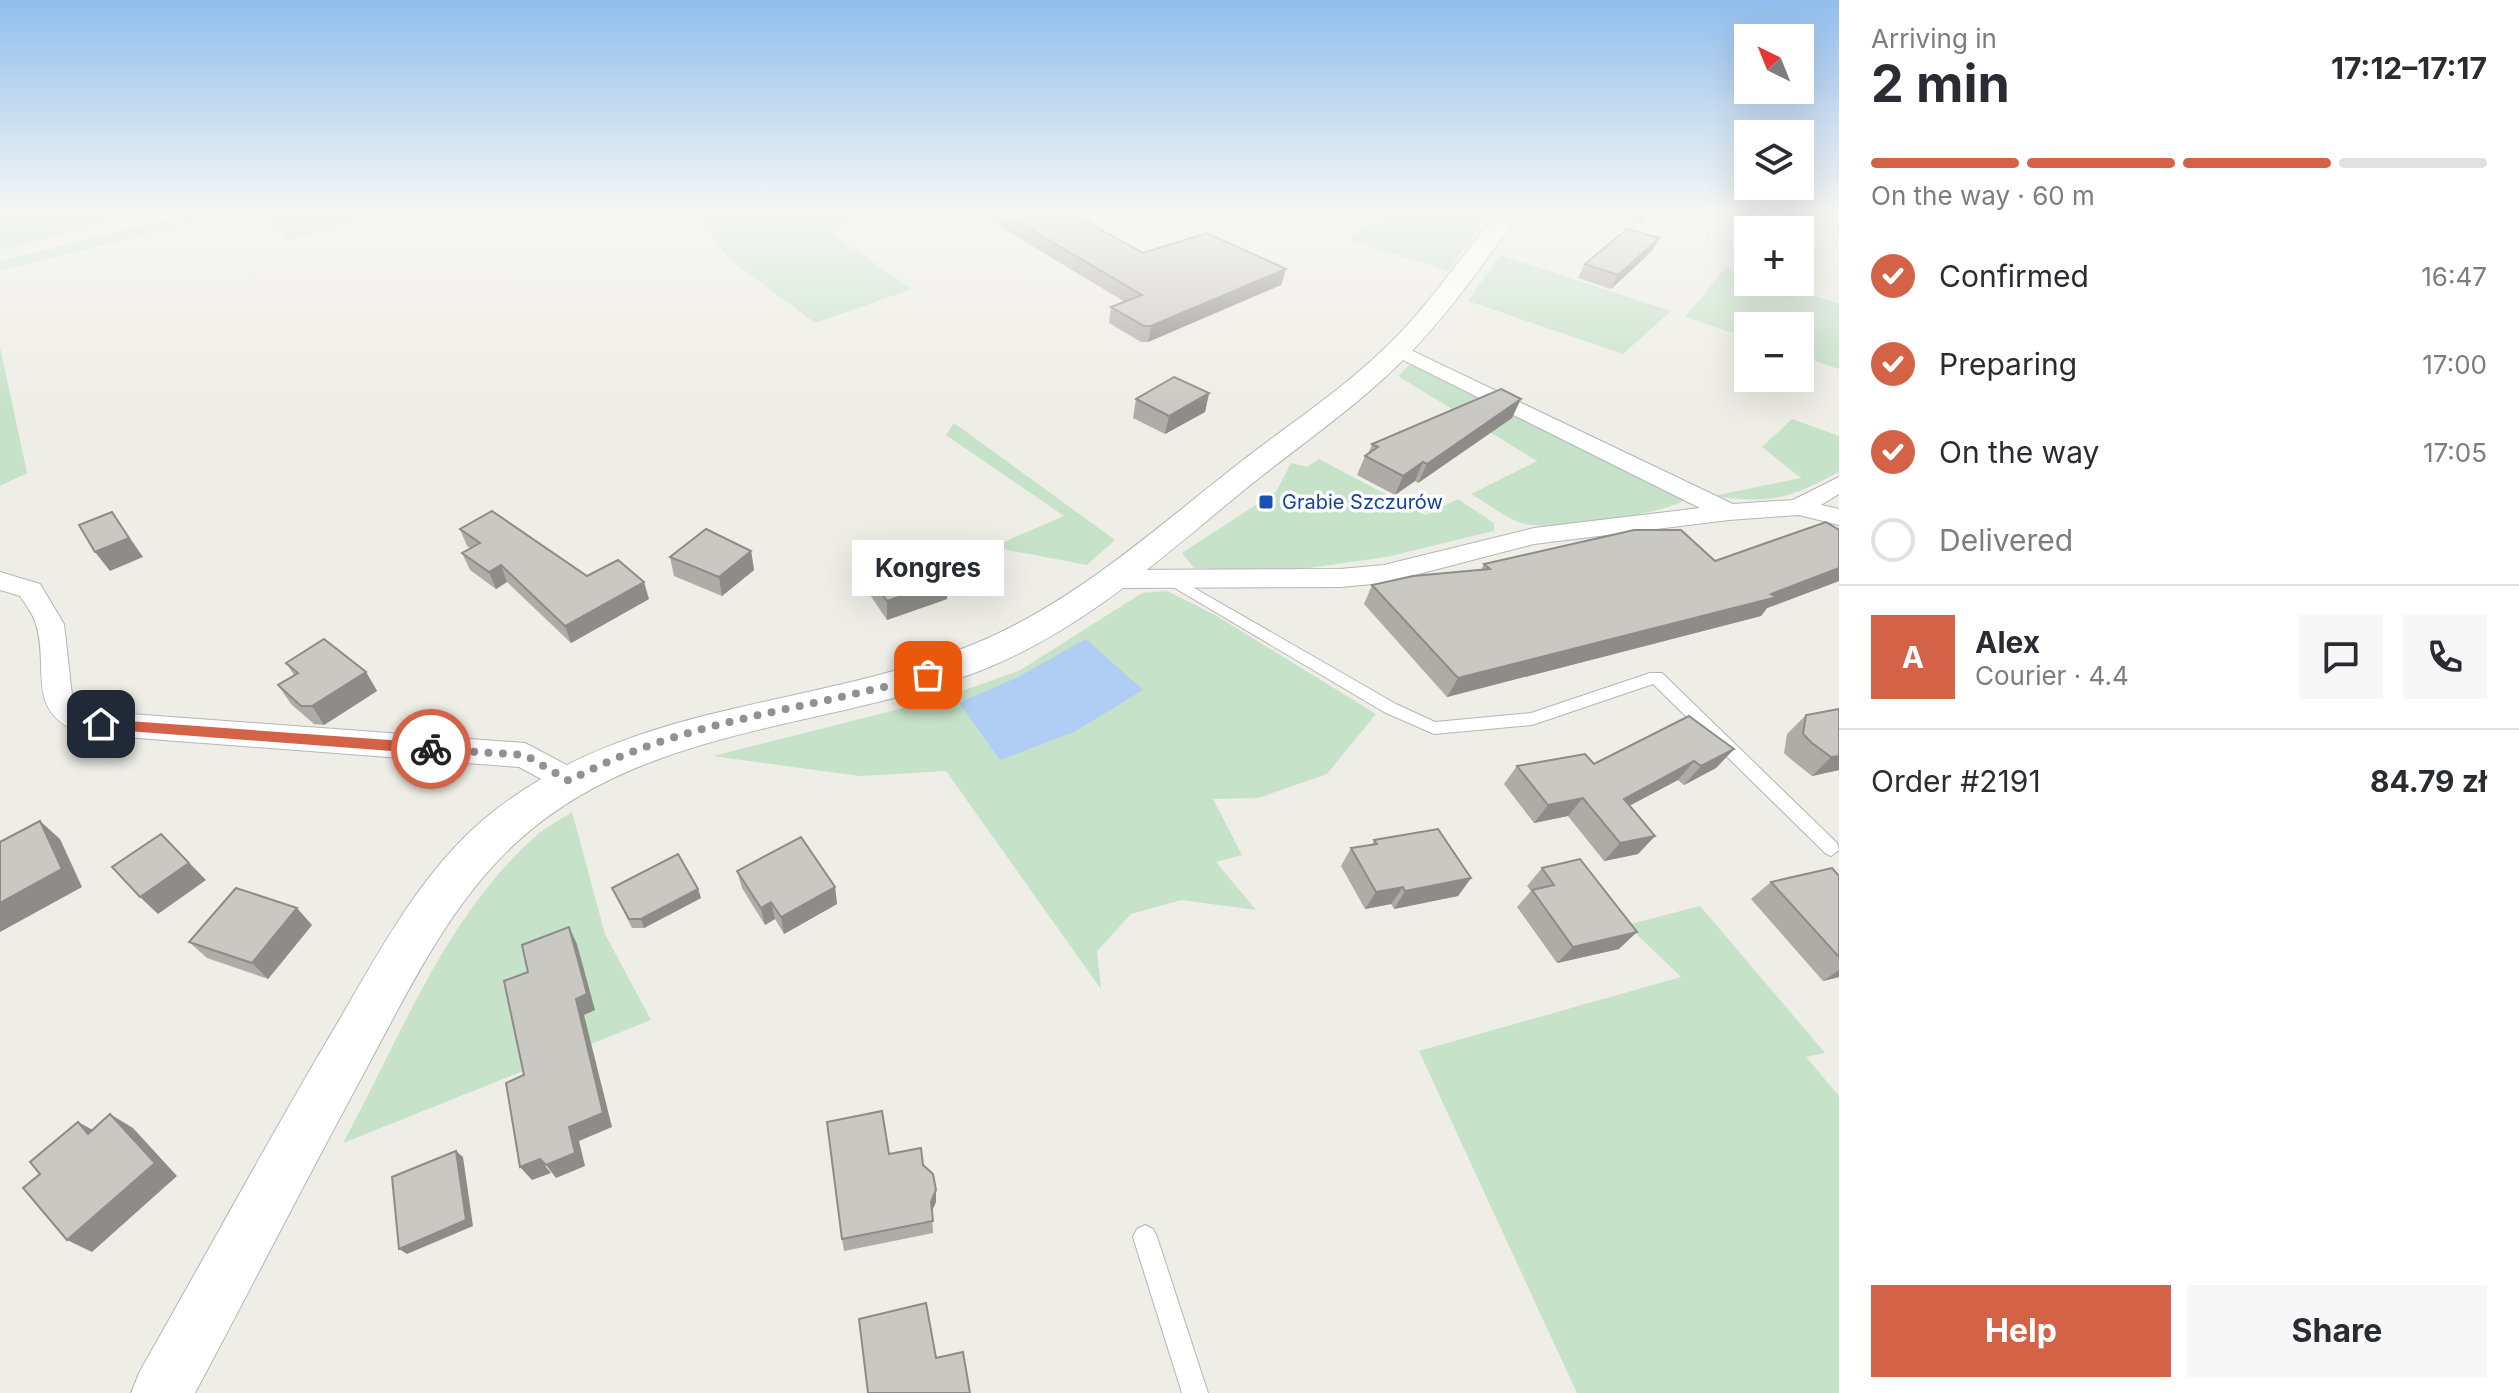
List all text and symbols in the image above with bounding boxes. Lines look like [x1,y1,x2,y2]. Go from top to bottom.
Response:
text: Arriving in [1871,23,1997,54]
north arrow [1734,24,1814,104]
map controls [1734,24,1814,392]
text: 17:12–17:17 [2331,50,2487,86]
text: 2 min [1871,52,2010,115]
button: layers [1734,120,1814,200]
text: On the way · 60 m [1871,180,2095,211]
button: + [1734,216,1814,296]
icon: check [1871,254,1915,298]
text: Confirmed [1939,258,2089,294]
text: 16:47 [2421,261,2487,292]
button: − [1734,312,1814,392]
icon: check [1871,342,1915,386]
text: Preparing [1939,346,2077,382]
text: 17:00 [2422,349,2487,380]
icon: check [1871,430,1915,474]
text: On the way [1939,434,2099,470]
text: 17:05 [2423,437,2487,468]
place label: Grabie Szczurów [1282,490,1443,514]
marker: Grabie Szczurów [1257,493,1275,511]
text: Delivered [1939,522,2073,558]
callout: Kongres [852,539,1004,595]
text: Kongres [875,552,981,583]
button: chat [2299,615,2383,699]
button: phone [2403,615,2487,699]
text: Alex [1975,624,2040,660]
text: A [1902,639,1924,675]
pin [894,641,962,709]
icon: bag [906,653,950,697]
text: Courier · 4.4 [1975,660,2129,691]
pin [67,690,135,758]
icon: home [79,702,123,746]
courier [391,709,471,789]
icon: bike [409,727,453,771]
text: Order #2191 [1871,763,2041,799]
text: 84.79 zł [2370,763,2487,799]
button: Help [1871,1285,2171,1377]
button: Share [2187,1285,2487,1377]

